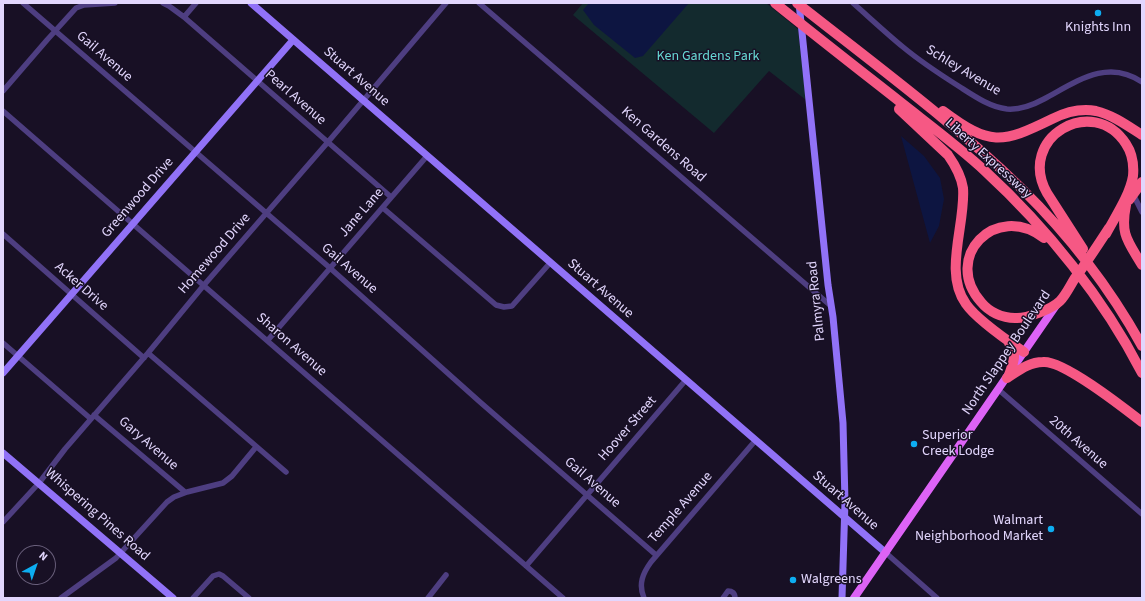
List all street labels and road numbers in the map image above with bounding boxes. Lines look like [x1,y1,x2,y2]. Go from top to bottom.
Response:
street label: Gail Avenue [73,28,135,86]
street label: Schley Avenue [922,42,1004,100]
street label: Stuart Avenue [320,44,392,110]
street label: Pearl Avenue [261,67,329,129]
street label: Ken Gardens Road [617,104,709,186]
street label: Liberty Expressway [941,115,1035,203]
street label: Greenwood Drive [99,154,177,242]
street label: Jane Lane [336,185,388,241]
street label: Homewood Drive [175,210,255,298]
street label: Gail Avenue [318,240,380,298]
street label: Stuart Avenue [564,256,636,322]
street label: Acker Drive [51,259,111,315]
street label: Palmyra Road [804,260,830,342]
street label: North Slappey Boulevard [959,288,1055,418]
street label: Sharon Avenue [252,310,330,380]
street label: Hoover Street [595,393,661,465]
street label: 20th Avenue [1045,413,1111,473]
street label: Gary Avenue [115,414,181,474]
street label: Gail Avenue [561,454,623,512]
street label: Whispering Pines Road [41,465,153,565]
street label: Stuart Avenue [809,468,881,534]
street label: Temple Avenue [645,469,717,547]

